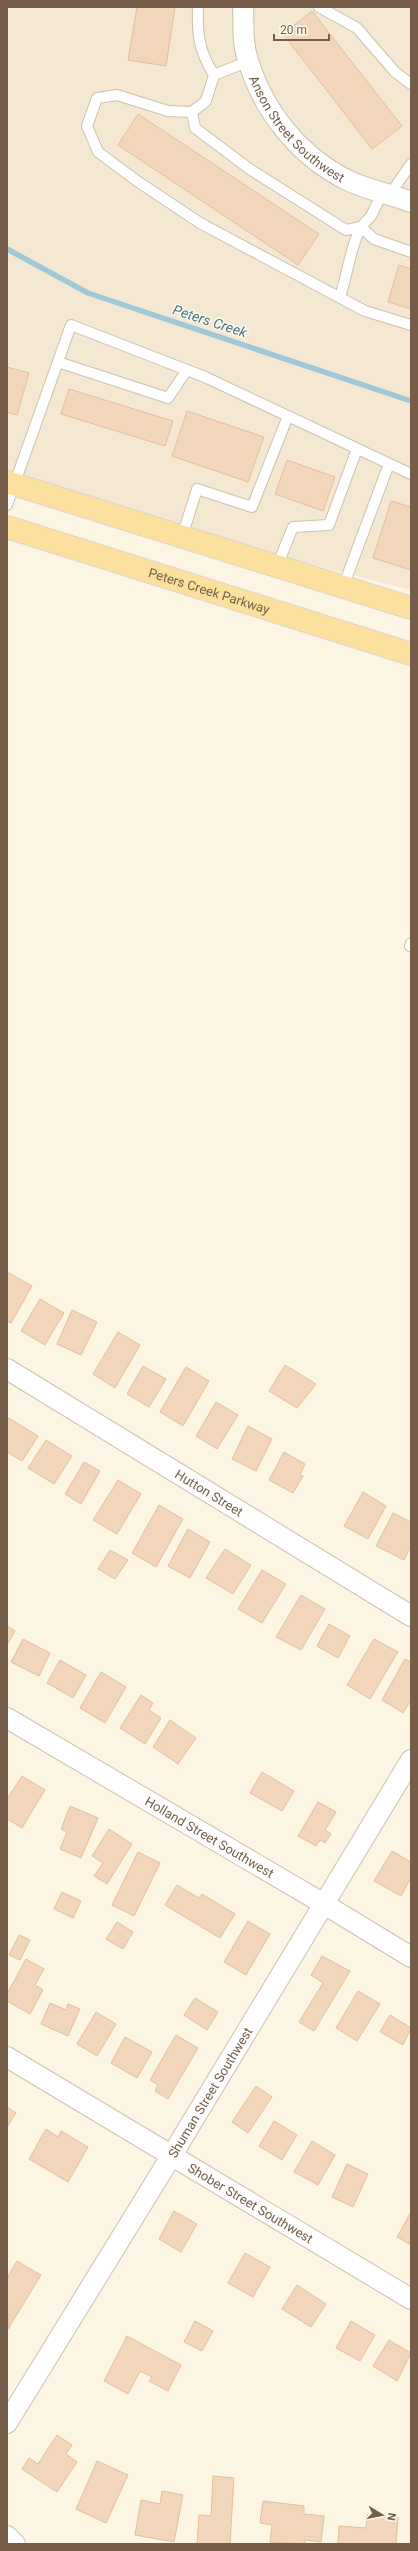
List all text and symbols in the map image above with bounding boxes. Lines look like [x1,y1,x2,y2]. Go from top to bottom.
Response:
scale bar [274,16,329,42]
text: 20 m [280,23,307,37]
street label: Anson Street Southwest [247,73,347,185]
water label: Peters Creek [171,302,250,341]
street label: Peters Creek Parkway [147,565,272,617]
street label: Hutton Street [172,1466,246,1519]
street label: Holland Street Southwest [143,1793,277,1881]
street label: Shuman Street Southwest [165,2024,255,2160]
street label: Shober Street Southwest [185,2160,316,2246]
north arrow [362,2495,402,2535]
text: N [384,2512,398,2522]

